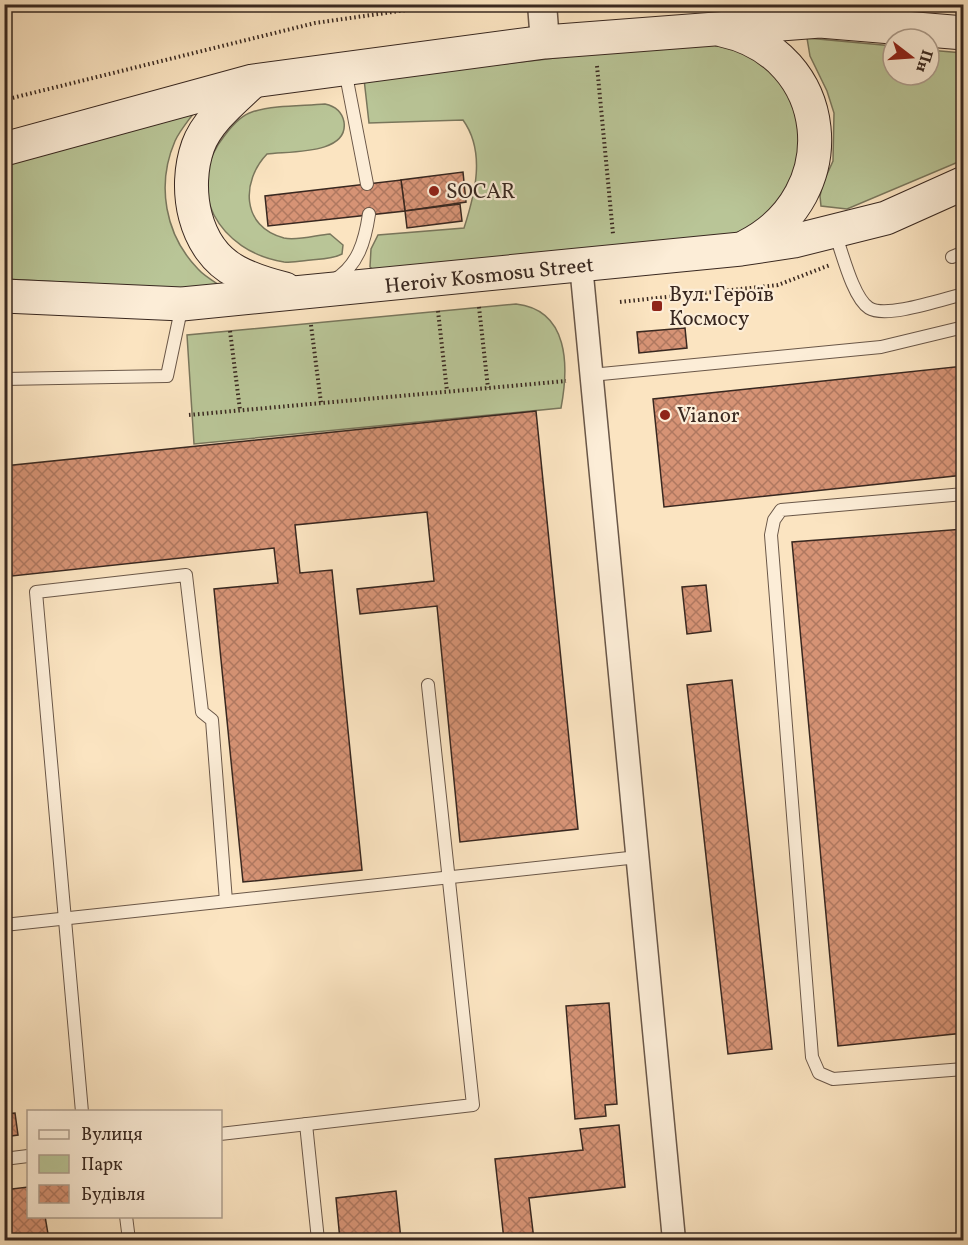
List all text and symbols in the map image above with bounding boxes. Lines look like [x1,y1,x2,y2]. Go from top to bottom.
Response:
north arrow [881,27,941,87]
text: Пн [910,47,937,75]
place label: SOCAR [446,178,515,207]
marker: SOCAR [427,184,441,198]
street label: Heroiv Kosmosu Street [383,251,595,302]
place label: Вул. Героїв Космосу [669,281,774,334]
marker: Вул. Героїв Космосу [650,299,664,313]
place label: Vianor [677,402,740,431]
marker: Vianor [658,408,672,422]
legend [27,1110,222,1218]
text: Вулиця [81,1123,143,1148]
text: Парк [81,1153,123,1178]
text: Будівля [81,1183,145,1208]

